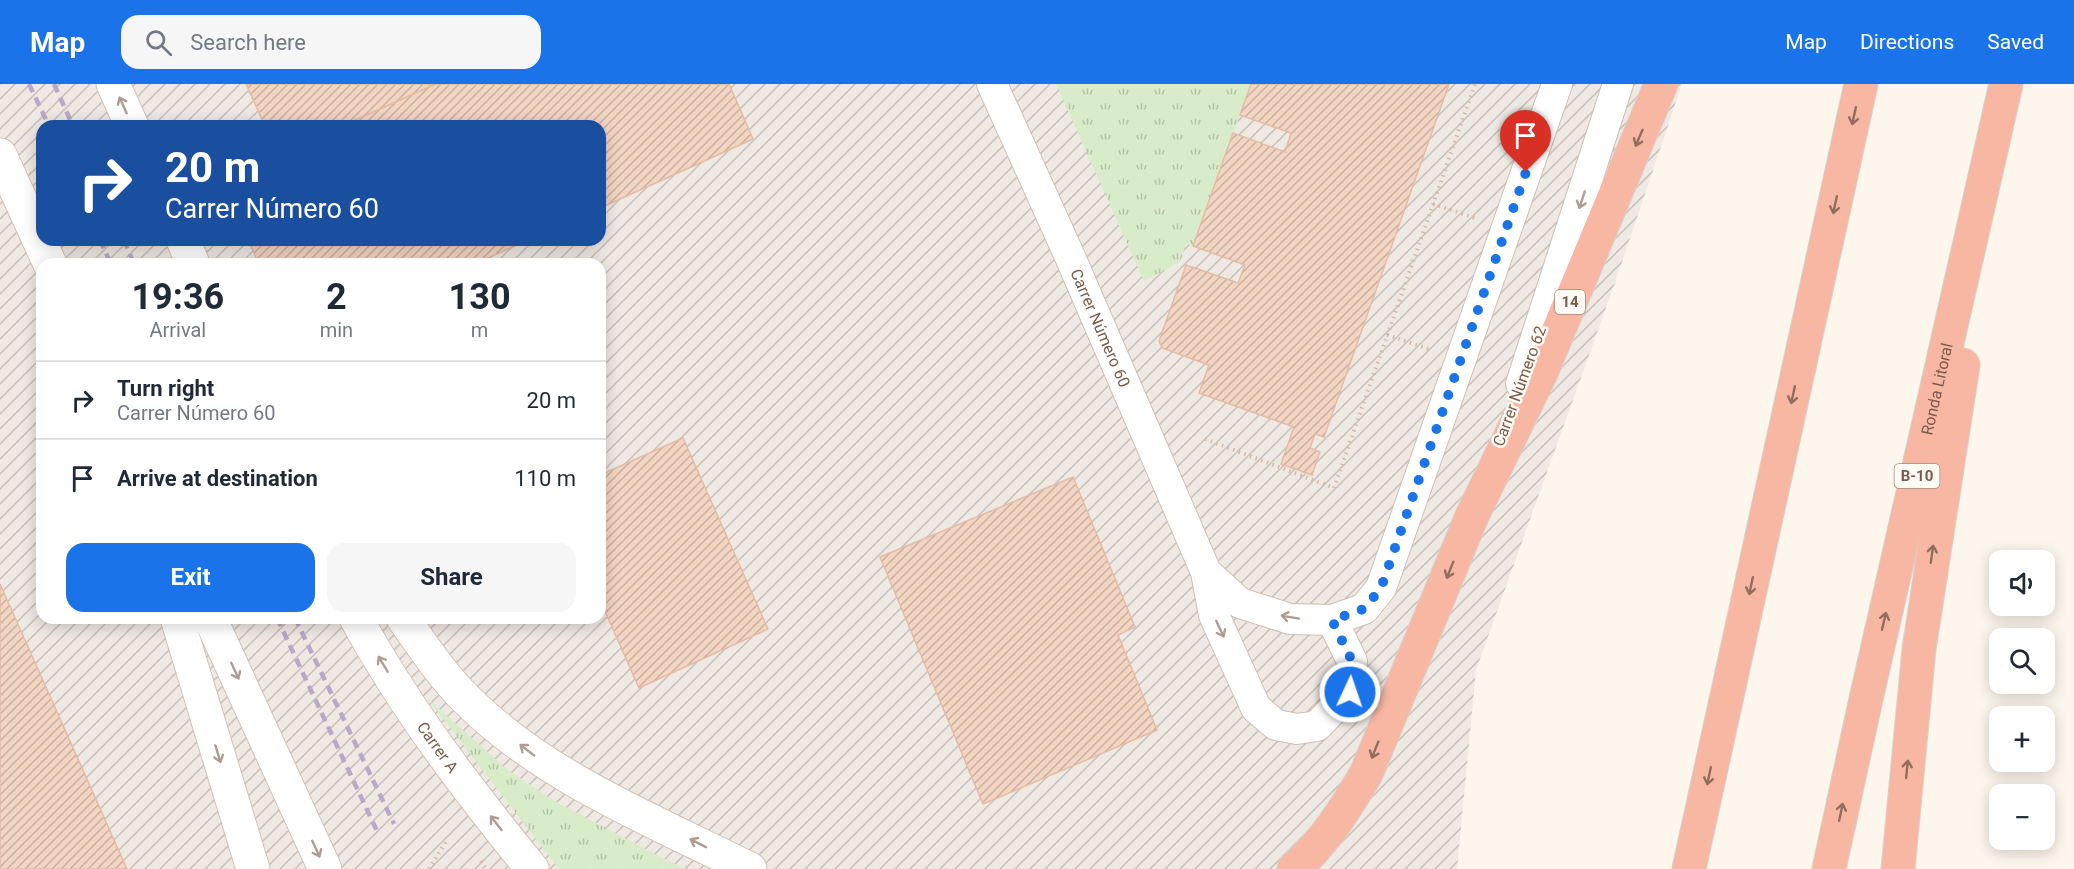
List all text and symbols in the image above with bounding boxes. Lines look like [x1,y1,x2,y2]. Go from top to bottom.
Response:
search box [121,15,541,69]
text: Map [30,26,85,59]
icon: search [142,26,175,59]
text: Search here [190,30,306,55]
text: Map [1785,30,1827,54]
text: Directions [1860,30,1954,54]
text: Saved [1987,30,2044,54]
one-way arrow [117,96,128,115]
one-way arrow [1848,106,1859,125]
pin [1500,110,1551,172]
icon: arrive [1509,119,1542,152]
one-way arrow [1633,128,1644,147]
text: 20 m [165,143,260,192]
icon: right [66,144,144,222]
one-way arrow [1575,190,1586,209]
text: Carrer Número 60 [165,193,379,225]
one-way arrow [1828,195,1840,214]
street label: Carrer Número 60 [1066,266,1134,390]
text: 19:36 [131,276,224,318]
text: 2 [326,276,347,318]
text: 130 [449,276,511,318]
road number: 14 [1555,290,1585,314]
text: Arrival [149,318,206,342]
text: min [320,318,353,342]
text: m [471,318,488,342]
street label: Carrer Número 62 [1489,323,1550,449]
street label: Ronda Litoral [1917,341,1957,437]
text: Turn right [117,376,214,401]
icon: right [66,384,99,417]
one-way arrow [1786,386,1798,405]
text: 20 m [527,388,576,413]
text: Carrer Número 60 [117,401,275,425]
icon: arrive [66,462,99,495]
road number: B-10 [1894,464,1940,488]
text: Arrive at destination [117,466,318,491]
text: 110 m [514,466,576,491]
button: Exit [66,543,315,612]
button: Share [327,543,576,612]
one-way arrow [1927,545,1938,565]
map controls [1989,550,2055,850]
button: sound [1989,550,2055,616]
one-way arrow [1444,560,1455,578]
one-way arrow [1745,576,1756,595]
one-way arrow [1280,611,1300,622]
one-way arrow [1878,612,1890,631]
one-way arrow [1215,619,1226,637]
button: search [1989,628,2055,694]
one-way arrow [377,656,389,673]
position arrow [1318,660,1382,724]
one-way arrow [229,662,241,680]
button: + [1989,706,2055,772]
street label: Carrer A [413,718,463,777]
one-way arrow [1369,740,1380,759]
one-way arrow [519,743,535,756]
one-way arrow [213,744,224,763]
one-way arrow [1901,759,1912,779]
one-way arrow [1703,766,1714,786]
button: − [1989,784,2055,850]
one-way arrow [1836,803,1848,822]
one-way arrow [489,815,502,831]
one-way arrow [689,836,707,848]
one-way arrow [310,839,322,857]

